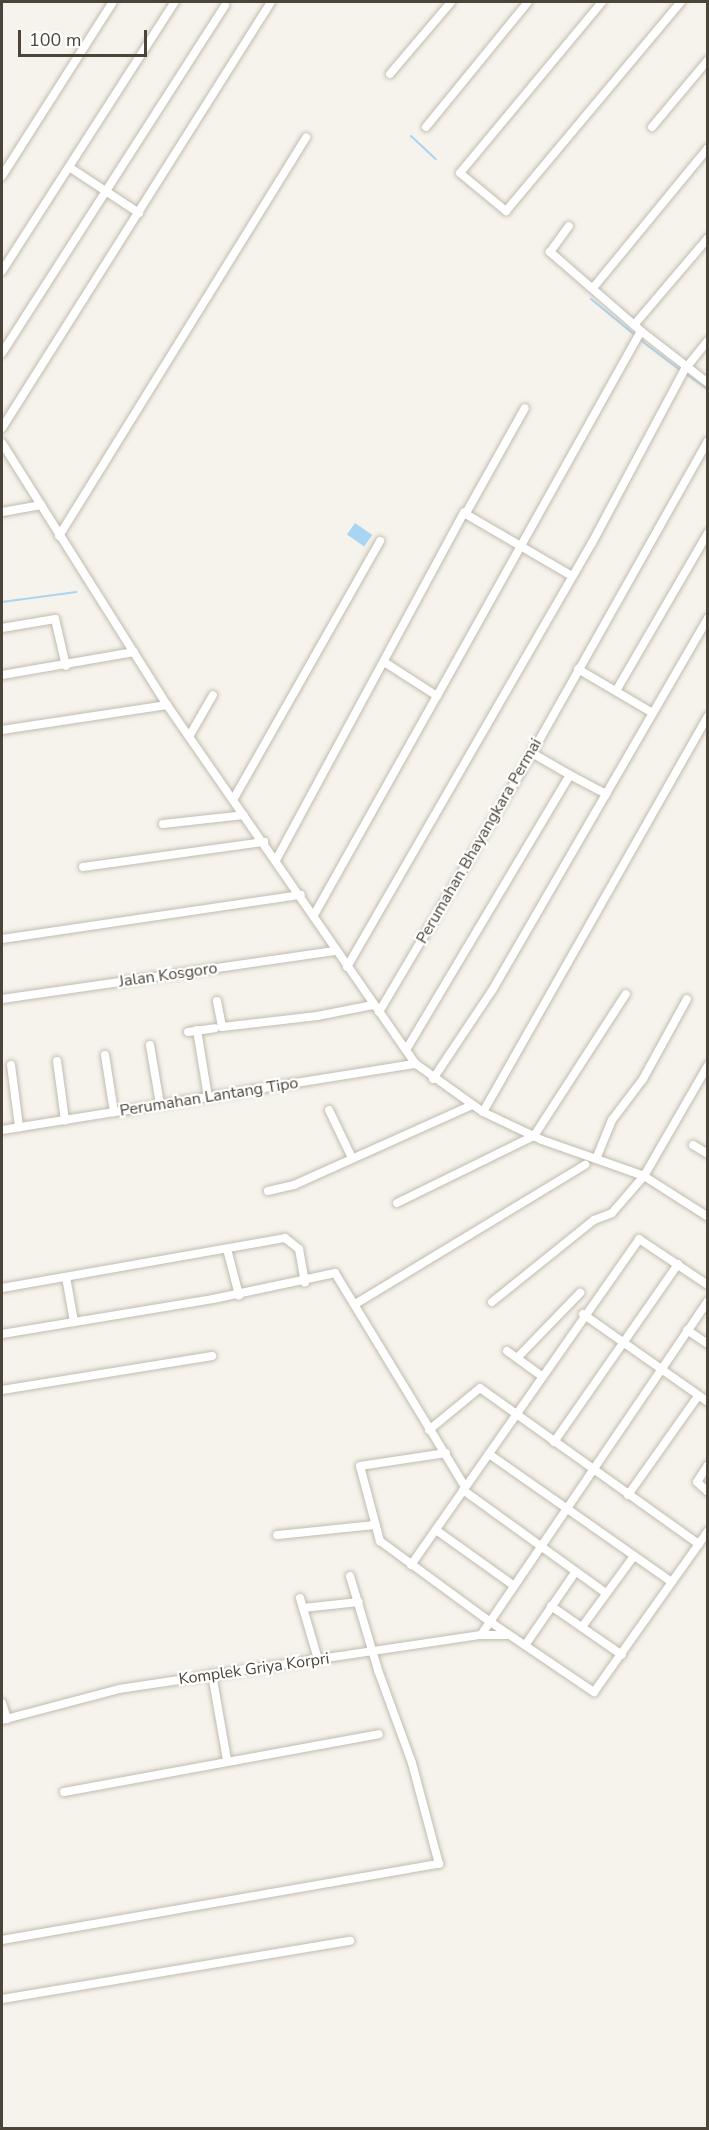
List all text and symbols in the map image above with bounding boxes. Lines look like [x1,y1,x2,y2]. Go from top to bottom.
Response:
scale bar [21,18,150,56]
text: 100 m [29,28,81,52]
street label: Perumahan Bhayangkara Permai [412,735,546,947]
street label: Jalan Kosgoro [118,959,218,991]
street label: Perumahan Lantang Tipo [118,1073,300,1121]
street label: Komplek Griya Korpri [177,1649,331,1689]

